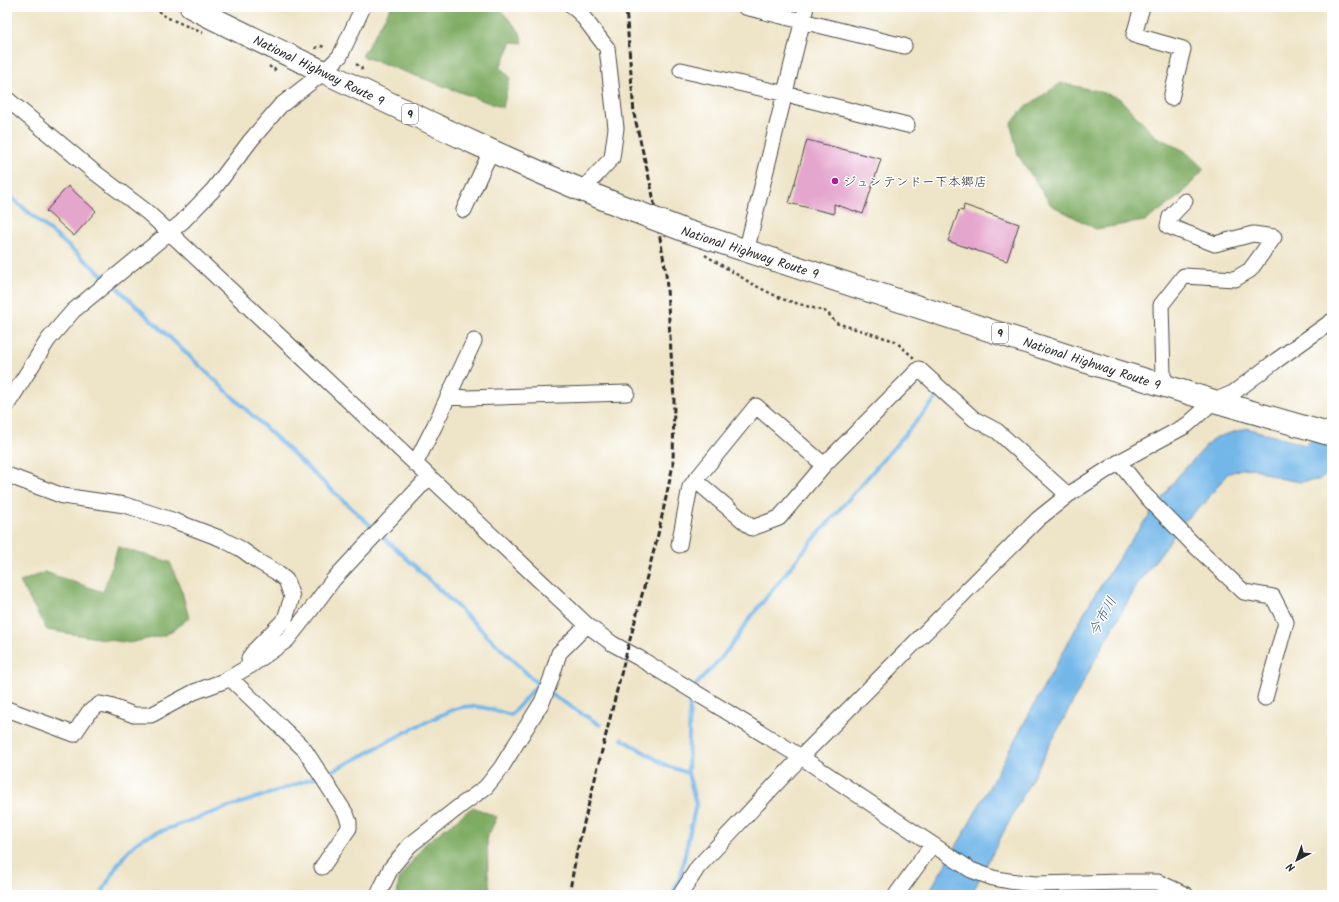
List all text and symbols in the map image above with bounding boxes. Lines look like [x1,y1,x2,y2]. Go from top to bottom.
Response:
street label: National Highway Route 9 [249,30,388,113]
road number: 9 [402,104,418,124]
place label: ジュンテンドー下本郷店 [843,172,987,193]
marker: ジュンテンドー下本郷店 [830,176,840,186]
street label: National Highway Route 9 [678,221,822,286]
road number: 9 [992,323,1008,343]
street label: National Highway Route 9 [1020,332,1164,397]
water label: 今市川 [1083,593,1123,640]
north arrow [1277,840,1317,880]
text: N [1283,858,1300,876]

